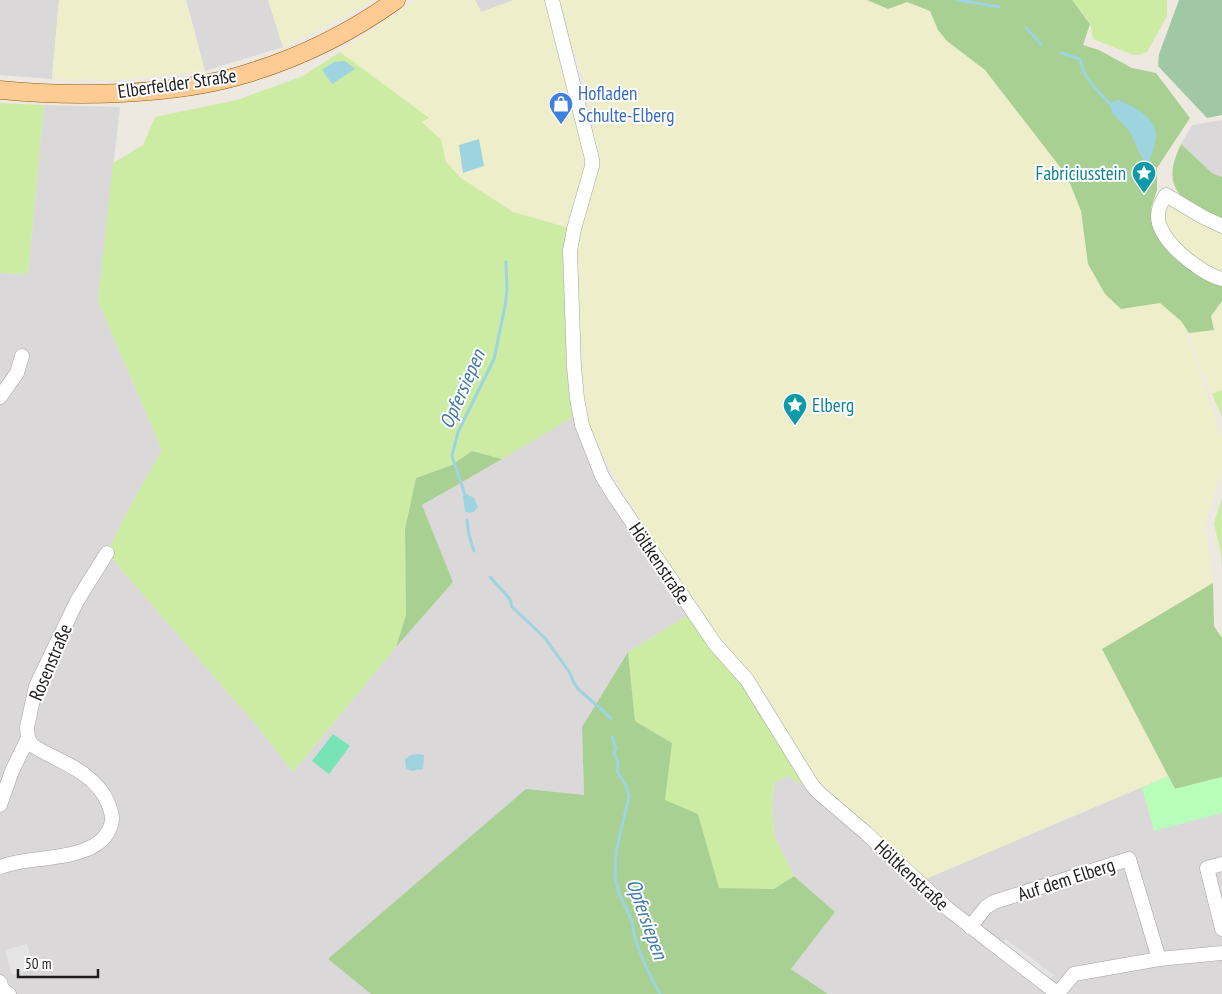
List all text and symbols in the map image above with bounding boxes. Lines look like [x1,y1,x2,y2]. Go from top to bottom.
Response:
street label: Elberfelder Straße [116,63,238,103]
place label: Hofladen Schulte-Elberg [578,81,674,127]
shop icon: Hofladen Schulte-Elberg [548,91,574,125]
place icon: Fabriciusstein [1131,160,1157,194]
place label: Fabriciusstein [1036,161,1126,185]
water label: Opfersiepen [433,345,491,432]
place icon: Elberg [782,392,808,426]
place label: Elberg [812,393,854,417]
street label: Höltkenstraße [624,518,696,608]
street label: Rosenstraße [23,620,77,704]
street label: Höltkenstraße [870,835,954,916]
street label: Auf dem Elberg [1014,852,1118,906]
water label: Opfersiepen [621,875,674,964]
scale bar [18,946,98,978]
text: 50 m [25,954,51,973]

